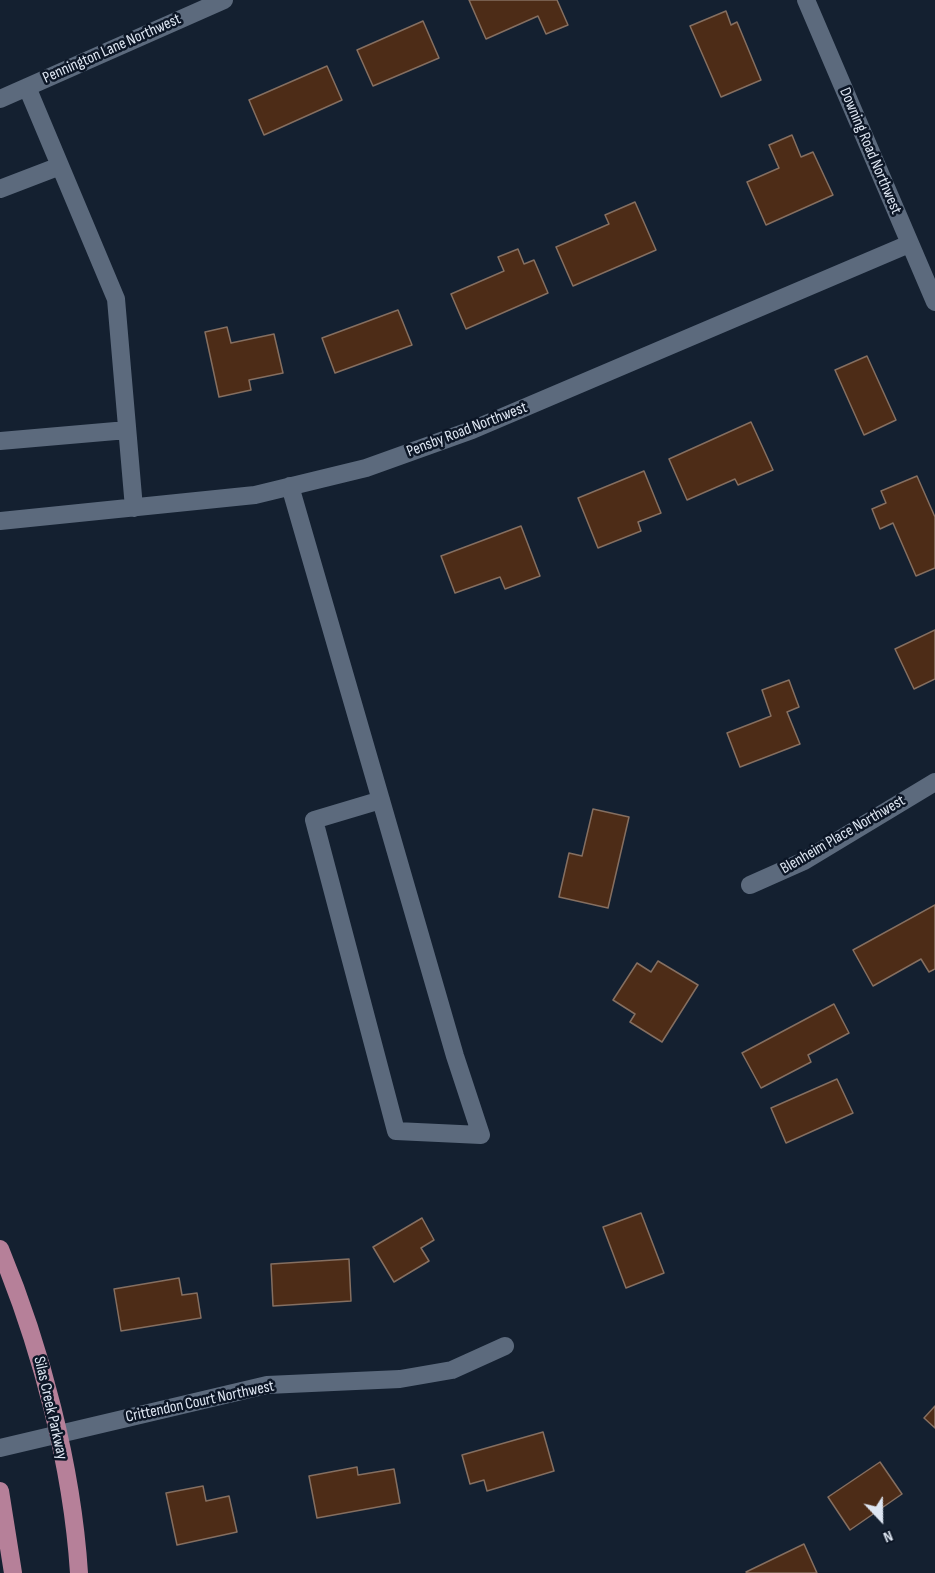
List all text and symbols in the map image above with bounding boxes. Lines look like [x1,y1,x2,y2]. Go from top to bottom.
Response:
street label: Pennington Lane Northwest [40,10,184,88]
street label: Downing Road Northwest [835,85,905,217]
street label: Pensby Road Northwest [404,398,530,462]
street label: Blenheim Place Northwest [777,791,909,879]
street label: Silas Creek Parkway [29,1355,71,1461]
street label: Crittendon Court Northwest [124,1377,276,1427]
north arrow [851,1489,911,1549]
text: N [880,1526,895,1547]

